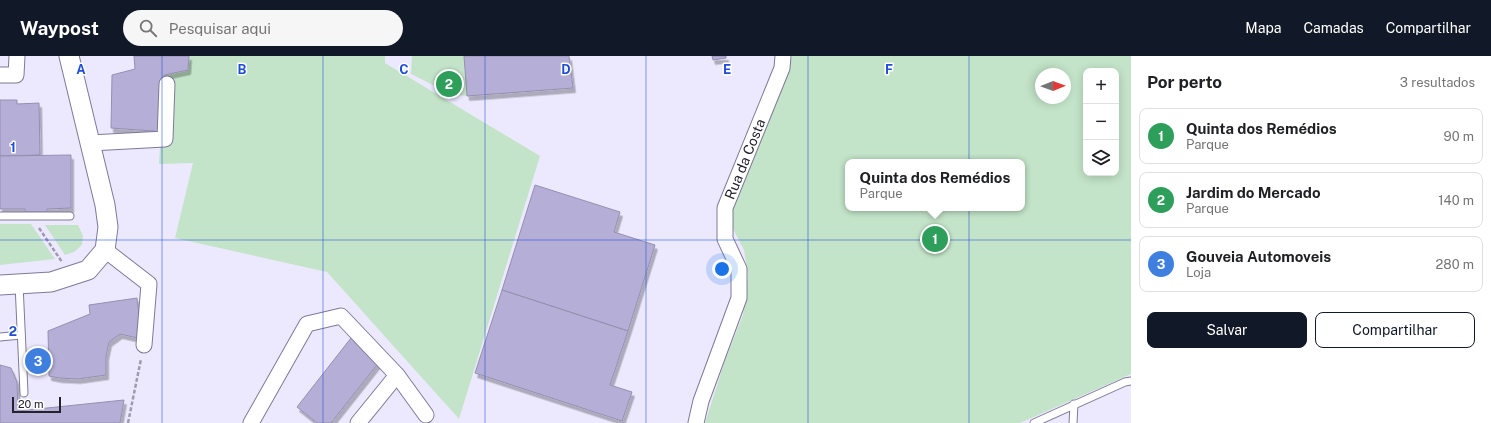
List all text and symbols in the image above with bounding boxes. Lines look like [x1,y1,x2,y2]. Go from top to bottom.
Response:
search box [123,10,403,46]
text: Waypost [20,17,99,39]
icon: search [137,17,159,39]
text: Pesquisar aqui [169,20,271,37]
text: Mapa [1245,20,1281,36]
text: Camadas [1303,20,1364,36]
text: Compartilhar [1386,20,1471,36]
text: A [76,62,86,77]
text: B [238,62,247,77]
text: C [399,62,409,77]
text: D [561,62,571,77]
text: E [723,62,731,77]
text: F [885,62,893,77]
north arrow [1035,68,1071,104]
map controls [1083,68,1119,176]
button: + [1083,68,1119,104]
pin: 2 [436,69,462,99]
text: Por perto [1147,72,1222,92]
text: 3 resultados [1400,75,1475,90]
button: − [1083,104,1119,140]
street label: Rua da Costa [722,116,768,202]
text: Quinta dos Remédios [1186,120,1337,137]
text: 1 [1158,129,1164,144]
text: 90 m [1444,129,1474,144]
text: Parque [1186,137,1229,152]
text: 1 [10,140,16,155]
button: layers [1083,140,1119,176]
popup [845,159,1025,211]
text: Quinta dos Remédios [860,169,1010,186]
text: Jardim do Mercado [1186,184,1321,201]
text: Parque [860,186,903,201]
text: 2 [1157,193,1165,208]
text: 140 m [1438,193,1474,208]
text: Parque [1186,201,1229,216]
pin: 1 [922,224,948,254]
text: Gouveia Automoveis [1186,248,1331,265]
text: 3 [1157,257,1165,272]
text: 280 m [1436,257,1474,272]
your location [712,259,732,279]
text: Loja [1186,265,1211,280]
button: Salvar [1147,312,1307,348]
button: Compartilhar [1315,312,1475,348]
text: 2 [9,324,17,339]
pin: 3 [25,346,51,376]
scale bar [12,395,61,414]
text: 20 m [18,398,43,410]

